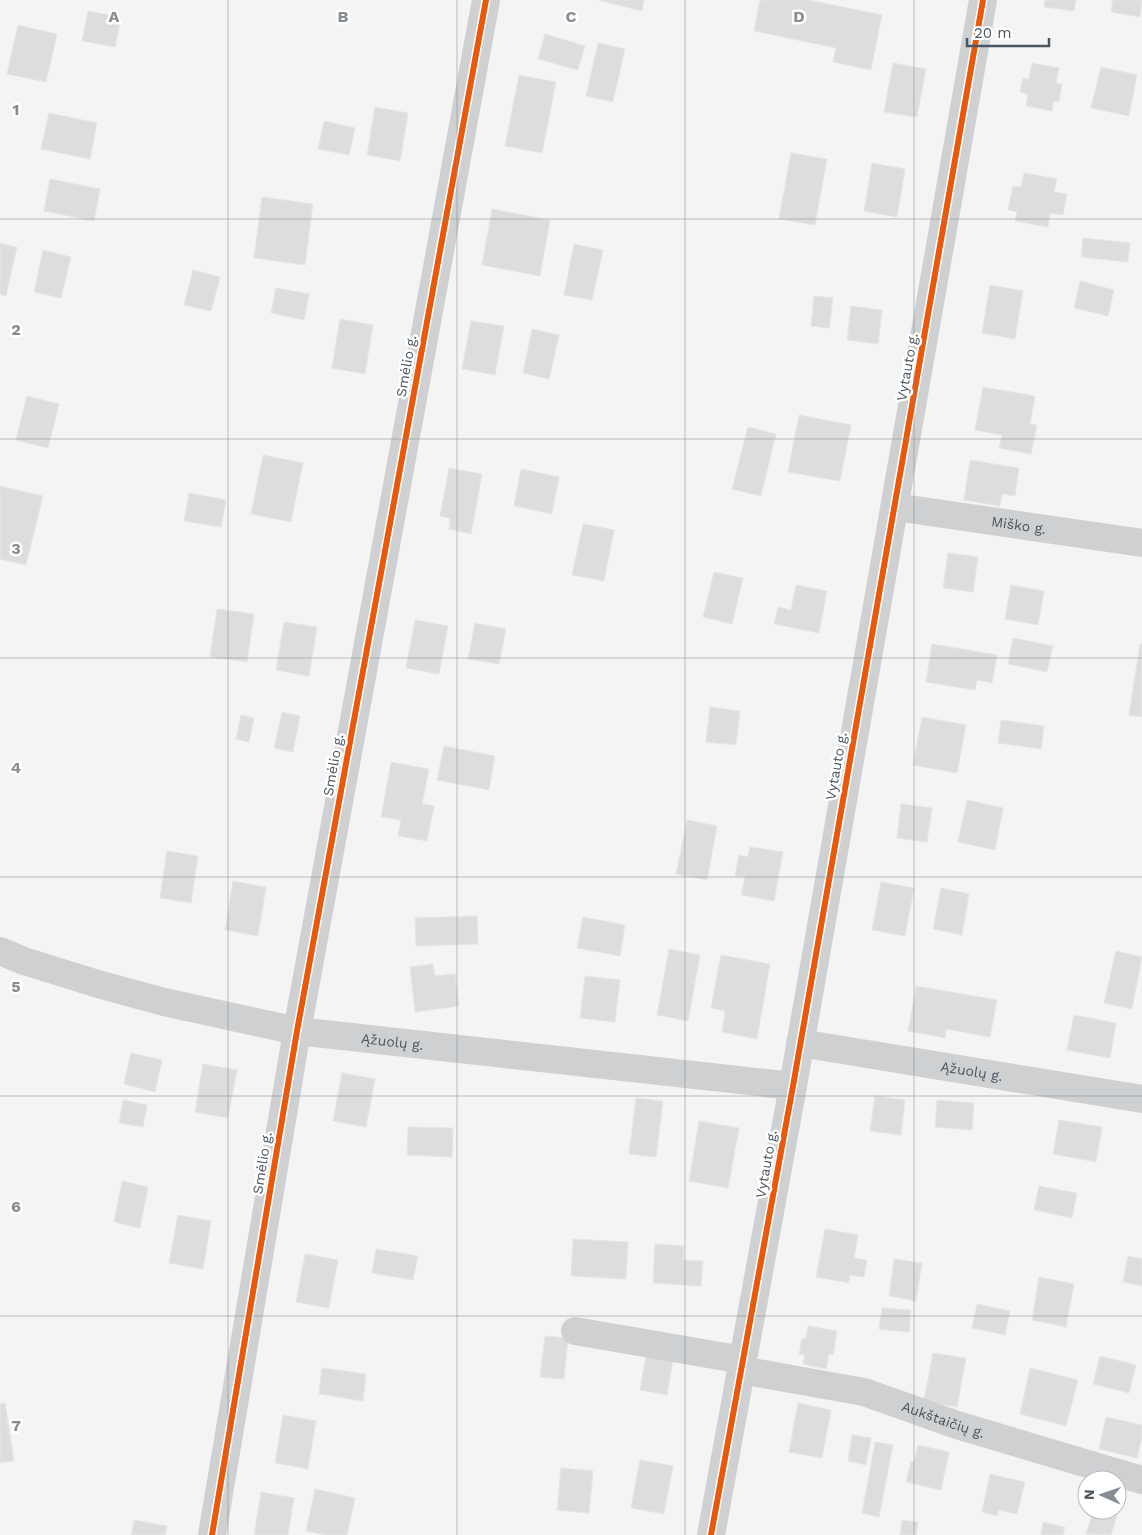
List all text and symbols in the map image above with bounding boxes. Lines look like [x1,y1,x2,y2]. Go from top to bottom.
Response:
text: A [109,7,120,26]
text: B [338,7,349,26]
text: C [566,7,577,26]
text: D [793,7,805,26]
scale bar [967,15,1050,47]
text: 20 m [974,24,1012,42]
text: 1 [13,100,19,119]
text: 2 [11,320,21,339]
street label: Vytauto g. [893,332,921,402]
street label: Smėlio g. [393,334,419,398]
street label: Miško g. [990,513,1047,537]
text: 3 [11,539,21,558]
street label: Vytauto g. [822,731,850,801]
street label: Smėlio g. [320,733,346,797]
text: 4 [11,758,21,777]
text: 5 [11,977,21,996]
street label: Ąžuolų g. [360,1030,424,1053]
street label: Ąžuolų g. [939,1058,1004,1084]
street label: Vytauto g. [752,1129,780,1199]
street label: Smėlio g. [249,1131,275,1195]
text: 6 [11,1197,21,1216]
street label: Aukštaičių g. [900,1398,987,1441]
text: 7 [11,1416,21,1435]
north arrow [1077,1470,1127,1520]
text: N [1081,1489,1097,1500]

